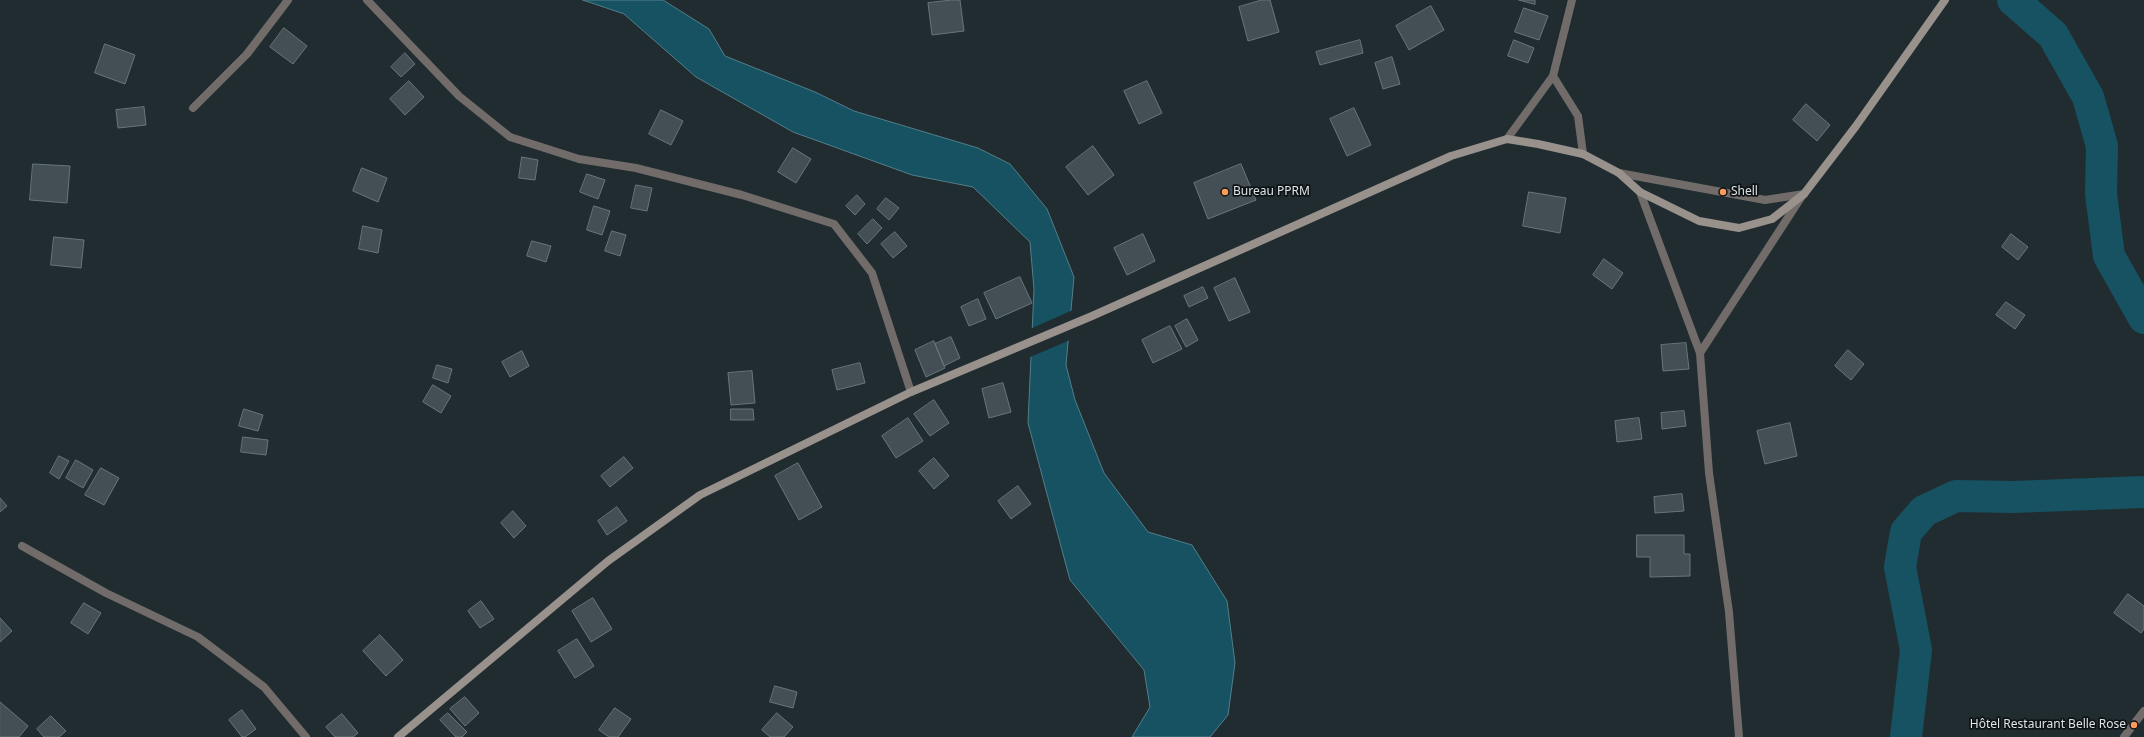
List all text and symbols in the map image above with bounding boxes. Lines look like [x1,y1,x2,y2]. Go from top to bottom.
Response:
place label: Bureau PPRM [1233,185,1310,199]
place label: Shell [1731,185,1758,199]
marker: Bureau PPRM [1220,187,1230,197]
marker: Shell [1718,187,1728,197]
place label: Hôtel Restaurant Belle Rose [1970,718,2126,732]
marker: Hôtel Restaurant Belle Rose [2129,720,2139,730]

